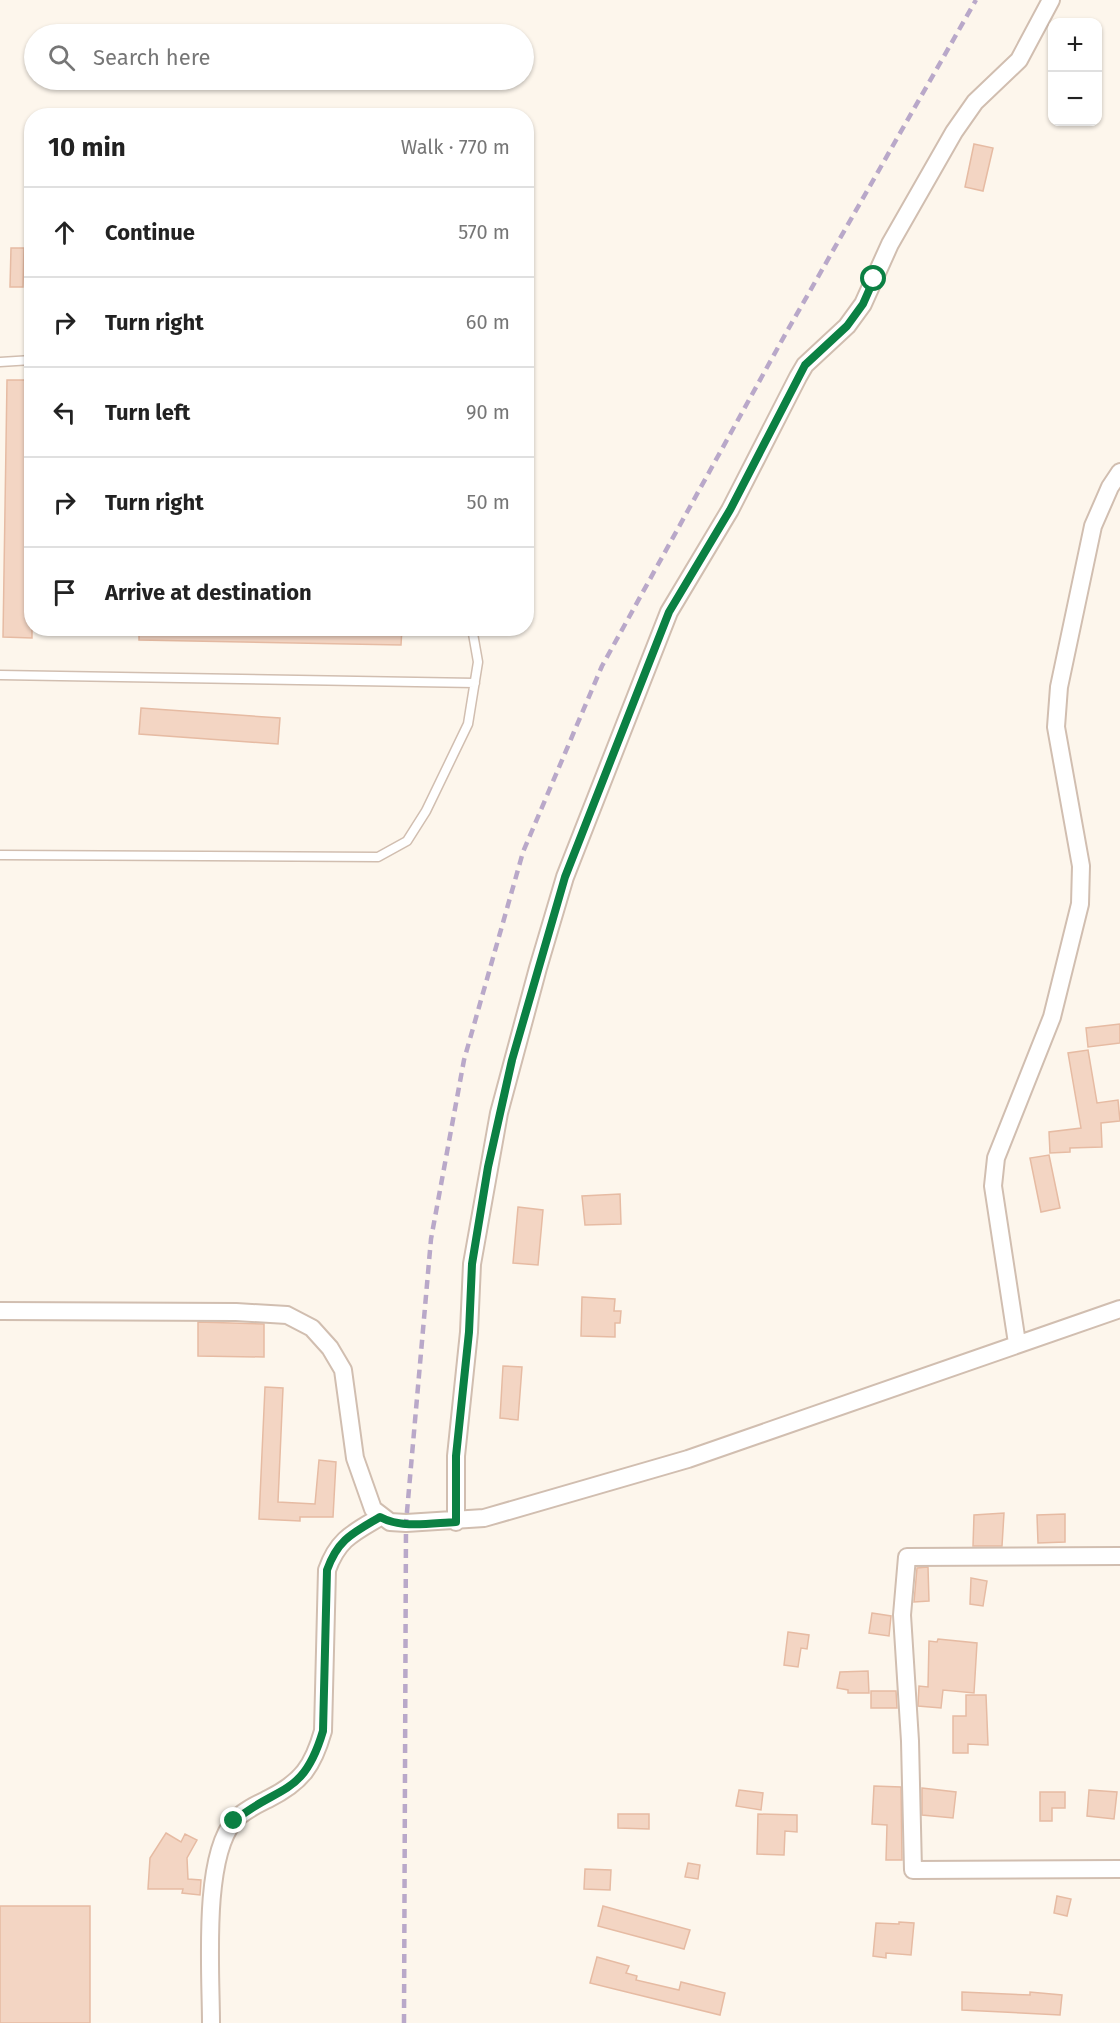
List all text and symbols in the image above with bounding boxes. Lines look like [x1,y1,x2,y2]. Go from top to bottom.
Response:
map controls [1048,18,1102,126]
button: + [1048,18,1102,72]
search box [24,24,534,90]
icon: search [45,41,78,74]
text: Search here [93,44,211,71]
button: − [1048,72,1102,126]
text: 10 min [48,132,126,163]
text: Walk · 770 m [401,135,510,159]
icon: ahead [48,216,81,249]
text: Continue [105,219,195,246]
text: 570 m [458,220,510,244]
route start [860,265,886,291]
icon: right [48,306,81,339]
text: Turn right [105,309,204,336]
text: 60 m [466,310,510,334]
icon: left [48,396,81,429]
text: Turn left [105,399,190,426]
text: 90 m [466,400,510,424]
icon: right [48,486,81,519]
text: Turn right [105,489,204,516]
text: 50 m [466,490,510,514]
icon: arrive [48,576,81,609]
text: Arrive at destination [105,579,312,606]
route end [220,1807,246,1833]

